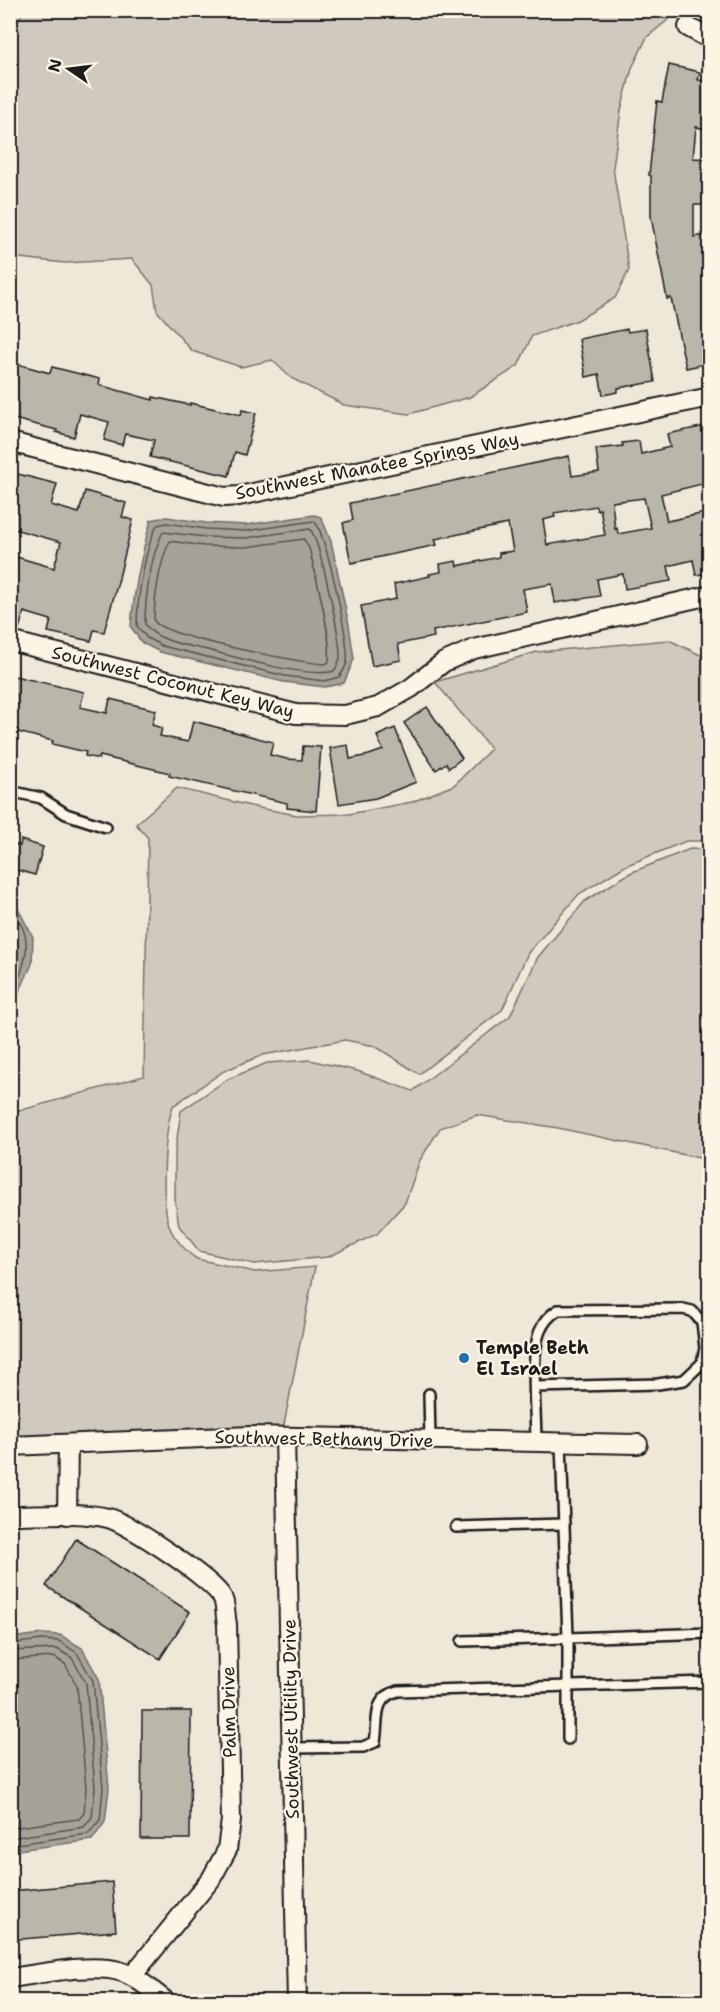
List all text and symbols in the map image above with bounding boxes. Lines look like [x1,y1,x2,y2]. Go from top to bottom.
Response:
north arrow [39,39,99,99]
text: N [43,57,67,74]
street label: Southwest Manatee Springs Way [233,427,521,505]
street label: Southwest Coconut Key Way [49,640,297,724]
place label: Temple Beth El Israel [476,1336,589,1381]
marker: Temple Beth El Israel [457,1351,471,1365]
street label: Southwest Bethany Drive [214,1425,434,1453]
street label: Southwest Utility Drive [277,1619,305,1819]
street label: Palm Drive [216,1666,242,1758]

